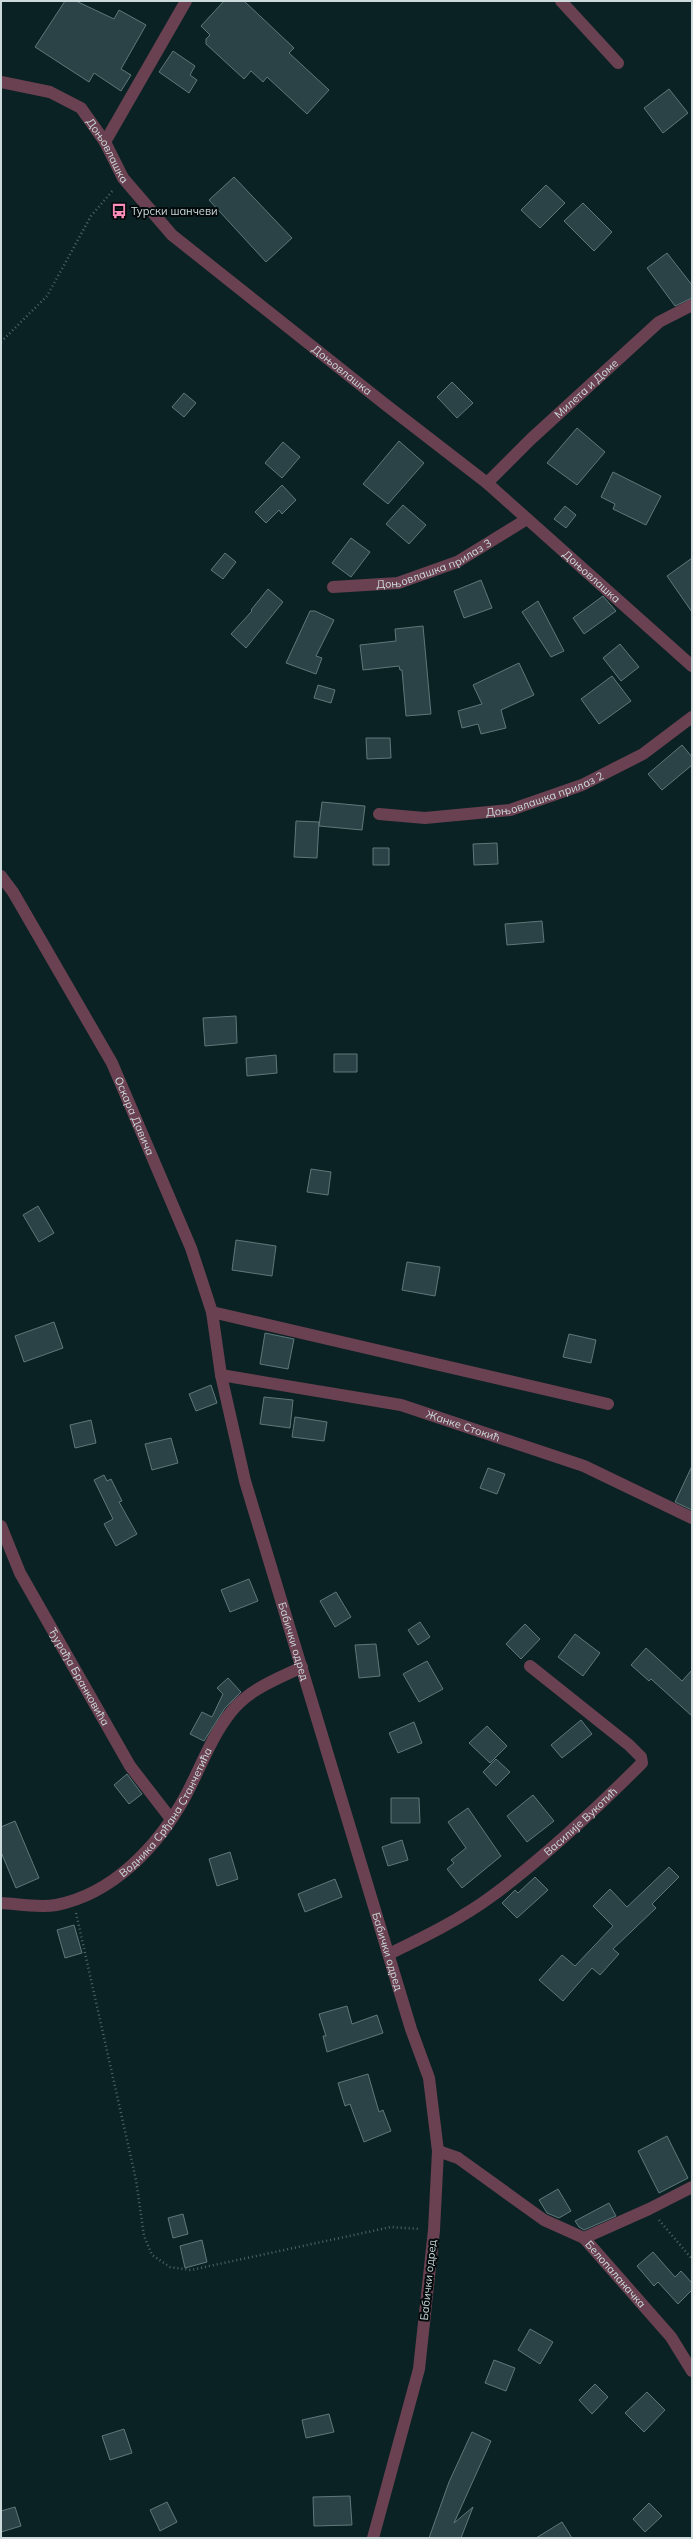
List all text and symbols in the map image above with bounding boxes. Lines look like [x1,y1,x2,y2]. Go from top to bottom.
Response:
street label: Доњовлашка [83,115,131,186]
bus stop icon: Турски шанчеви [110,202,128,220]
place label: Турски шанчеви [131,204,218,218]
street label: Доњовлашка [309,342,375,398]
street label: Милета и Доме [551,356,621,421]
street label: Доњовлашка прилаз 3 [376,536,494,591]
street label: Доњовлашка [560,547,623,606]
street label: Доњовлашка прилаз 2 [485,768,606,819]
street label: Оскара Давича [112,1074,158,1157]
street label: Жанке Стокић [424,1407,502,1445]
street label: Бабички одред [275,1600,312,1683]
street label: Ђурађа Бранковића [46,1625,113,1728]
street label: Водника Срђана Станчетића [116,1745,215,1880]
street label: Василије Вукотић [541,1784,620,1859]
street label: Бабички одред [369,1911,406,1993]
street label: Белопаланачка [582,2237,649,2311]
street label: Бабички одред [417,2239,439,2321]

